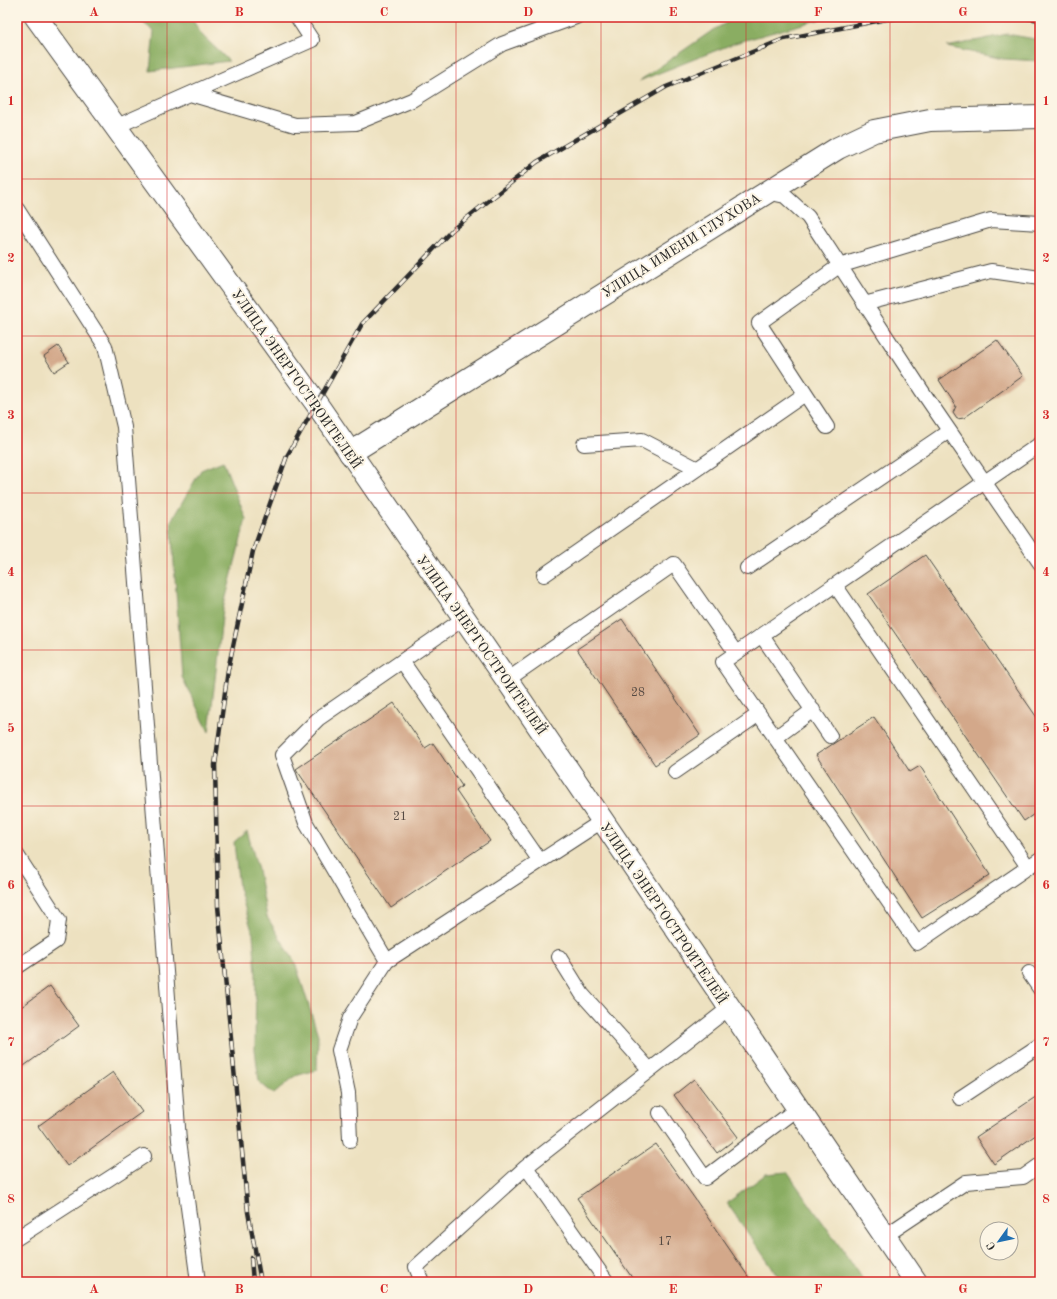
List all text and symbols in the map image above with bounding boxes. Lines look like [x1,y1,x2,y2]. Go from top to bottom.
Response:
text: A [89,6,99,19]
text: B [234,6,244,19]
text: C [380,6,388,19]
text: D [523,6,533,19]
text: E [669,6,678,19]
text: F [814,6,823,19]
text: G [958,6,968,19]
text: 1 [7,95,15,108]
text: 1 [1042,95,1050,108]
street label: УЛИЦА ИМЕНИ ГЛУХОВА [600,191,764,301]
text: 2 [7,252,15,265]
text: 2 [1042,252,1050,265]
street label: УЛИЦА ЭНЕРГОСТРОИТЕЛЕЙ [229,285,367,472]
text: 3 [7,409,15,422]
text: 3 [1042,409,1050,422]
street label: УЛИЦА ЭНЕРГОСТРОИТЕЛЕЙ [414,551,552,738]
text: 4 [7,566,15,579]
text: 4 [1042,566,1050,579]
house number: 28 [631,687,645,699]
text: 5 [7,722,15,735]
text: 5 [1042,722,1050,735]
house number: 21 [393,811,407,823]
street label: УЛИЦА ЭНЕРГОСТРОИТЕЛЕЙ [597,818,733,1007]
text: 6 [7,879,15,892]
text: 6 [1042,879,1050,892]
text: 7 [7,1036,15,1049]
text: 7 [1042,1036,1050,1049]
text: 8 [7,1193,15,1206]
text: 8 [1042,1193,1050,1206]
north arrow [979,1221,1019,1261]
house number: 17 [658,1236,672,1248]
text: С [985,1240,998,1252]
text: A [89,1283,99,1296]
text: B [234,1283,244,1296]
text: C [380,1283,388,1296]
text: D [523,1283,533,1296]
text: E [669,1283,678,1296]
text: F [814,1283,823,1296]
text: G [958,1283,968,1296]

